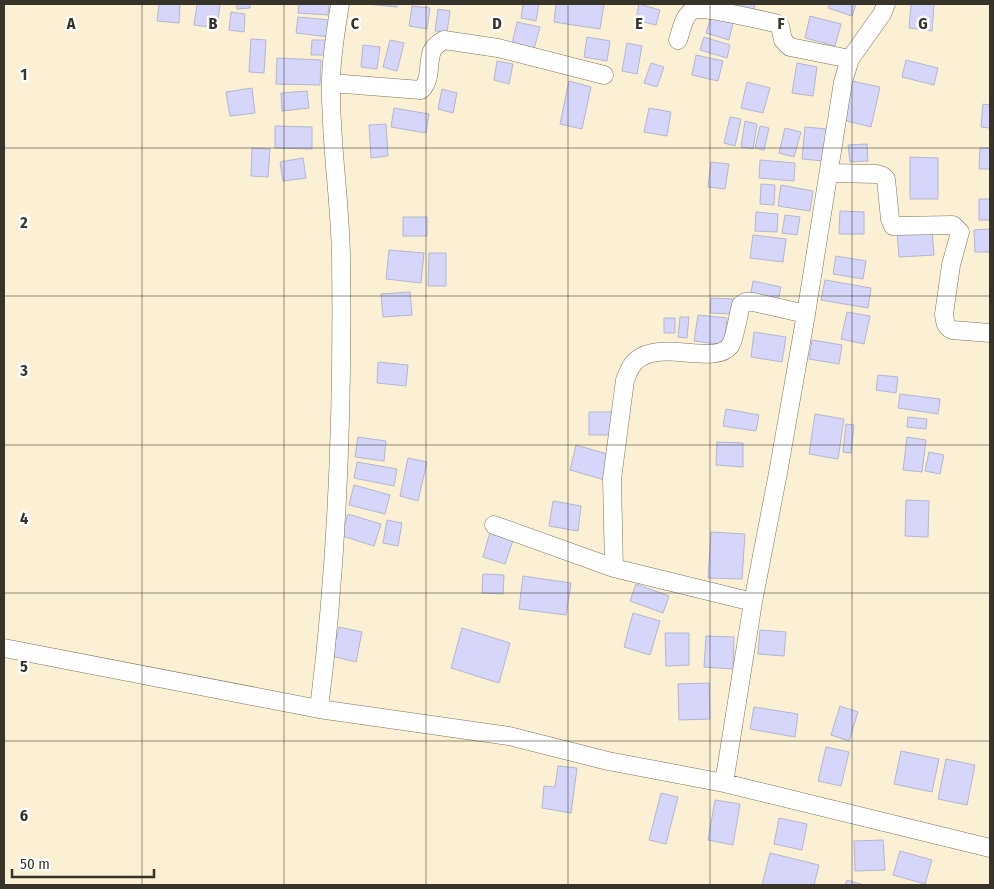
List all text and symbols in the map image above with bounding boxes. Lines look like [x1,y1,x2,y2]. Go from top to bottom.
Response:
text: A [66,14,76,33]
text: B [209,14,218,33]
text: C [351,14,360,33]
text: D [492,14,502,33]
text: E [635,14,643,33]
text: F [777,14,785,33]
text: G [918,14,928,33]
text: 1 [21,65,27,84]
text: 2 [19,213,28,232]
text: 3 [19,361,28,380]
text: 4 [20,509,28,528]
text: 5 [20,657,28,676]
text: 6 [20,806,28,825]
scale bar [12,846,155,878]
text: 50 m [20,855,50,873]

